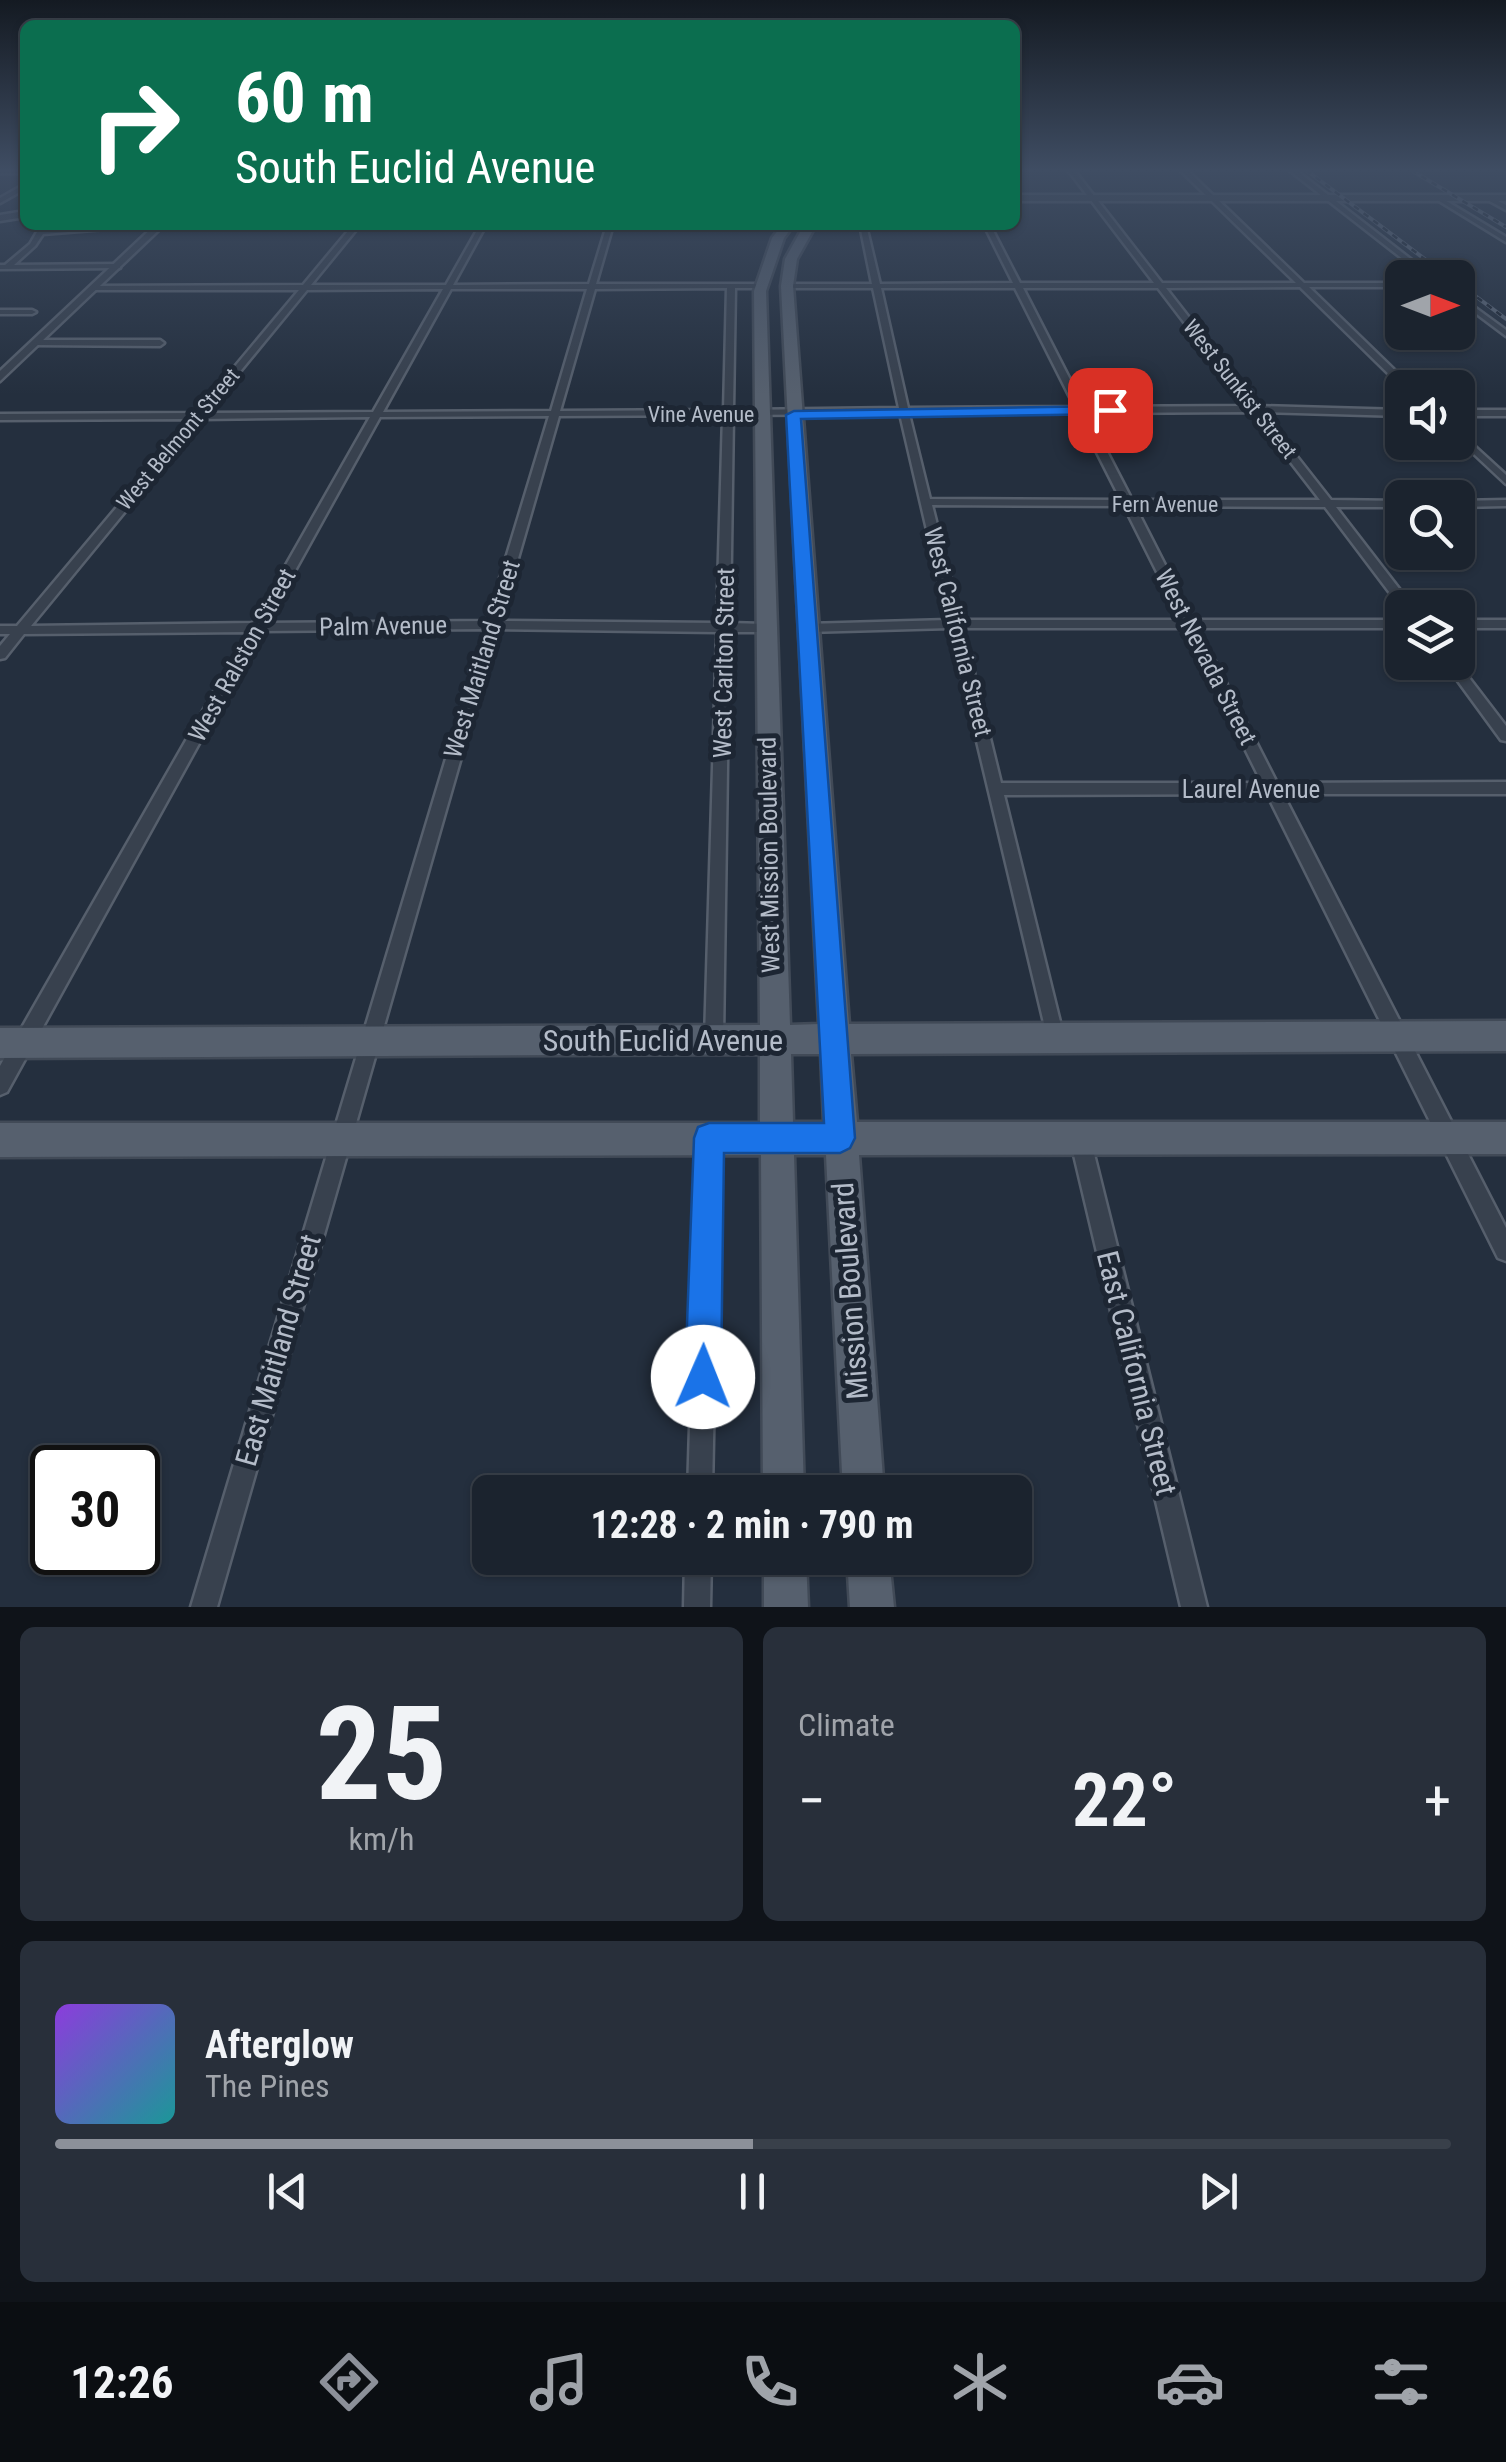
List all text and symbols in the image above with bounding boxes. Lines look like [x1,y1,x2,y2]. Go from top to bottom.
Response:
text: 60 m [235,57,374,139]
icon: right [70,60,200,190]
text: South Euclid Avenue [235,141,595,194]
north arrow [1385,260,1475,350]
map controls [1385,260,1475,680]
street label: West Sunkist Street [1178,315,1302,463]
street label: West Belmont Street [112,363,244,515]
pin [1068,368,1153,453]
button: sound [1385,370,1475,460]
icon: arrive [1083,383,1138,438]
street label: Vine Avenue [648,402,754,427]
button: search [1385,480,1475,570]
street label: Fern Avenue [1112,492,1218,517]
street label: West California Street [918,524,998,740]
street label: West Maitland Street [438,557,526,761]
street label: West Ralston Street [182,563,302,747]
street label: West Nevada Street [1149,564,1263,750]
street label: West Carlton Street [708,567,740,759]
button: layers [1385,590,1475,680]
street label: Palm Avenue [319,610,447,642]
street label: West Mission Boulevard [752,737,786,973]
street label: Laurel Avenue [1182,775,1320,804]
street label: South Euclid Avenue [543,1023,783,1058]
street label: Mission Boulevard [825,1181,875,1401]
street label: East Maitland Street [228,1230,328,1470]
street label: East California Street [1090,1247,1184,1499]
position arrow [651,1325,755,1429]
speed limit sign: 30 [30,1445,160,1575]
text: 12:28 · 2 min · 790 m [591,1503,913,1547]
text: 25 [316,1678,447,1831]
text: Climate [798,1706,895,1744]
text: 22° [1072,1756,1177,1844]
text: − [798,1769,826,1833]
text: + [1424,1769,1451,1833]
text: km/h [349,1820,414,1858]
text: Afterglow [205,2023,354,2067]
text: The Pines [205,2067,330,2105]
icon: previous [260,2164,315,2219]
icon: pause [725,2164,780,2219]
icon: next [1191,2164,1246,2219]
icon: directions [314,2347,384,2417]
icon: music [524,2347,594,2417]
icon: phone [735,2347,805,2417]
icon: climate [945,2347,1015,2417]
icon: car [1155,2347,1225,2417]
icon: filters [1366,2347,1436,2417]
text: 12:26 [70,2356,173,2409]

